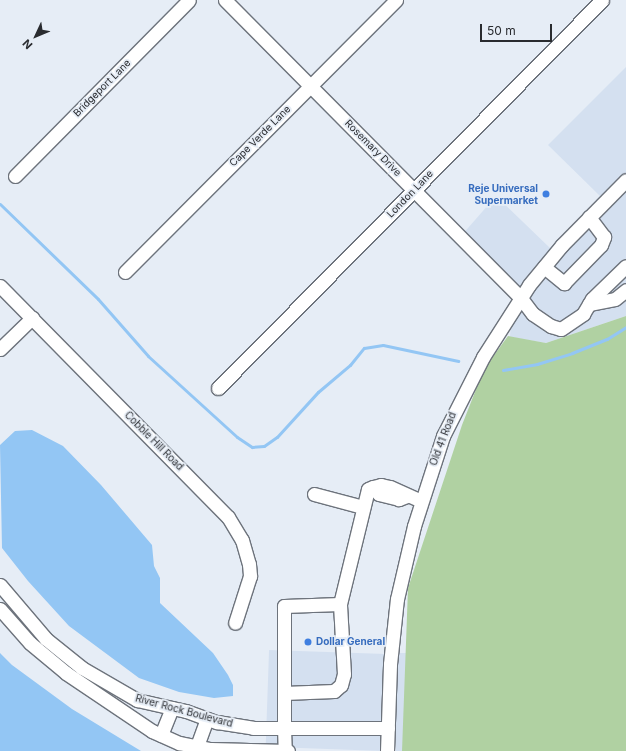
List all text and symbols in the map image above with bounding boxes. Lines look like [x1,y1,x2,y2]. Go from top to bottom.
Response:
north arrow [16,16,56,56]
scale bar [482,16,554,42]
text: 50 m [487,23,516,38]
text: N [19,36,35,52]
street label: Bridgeport Lane [71,57,133,119]
street label: Cape Verde Lane [227,103,293,169]
street label: Rosemary Drive [342,117,404,179]
street label: London Lane [384,168,436,220]
place label: Reje Universal Supermarket [468,182,538,206]
marker: Reje Universal Supermarket [541,189,551,199]
street label: Cobble Hill Road [122,409,186,473]
street label: Old 41 Road [427,411,459,467]
place label: Dollar General [316,636,385,648]
marker: Dollar General [303,637,313,647]
street label: River Rock Boulevard [134,692,234,730]

